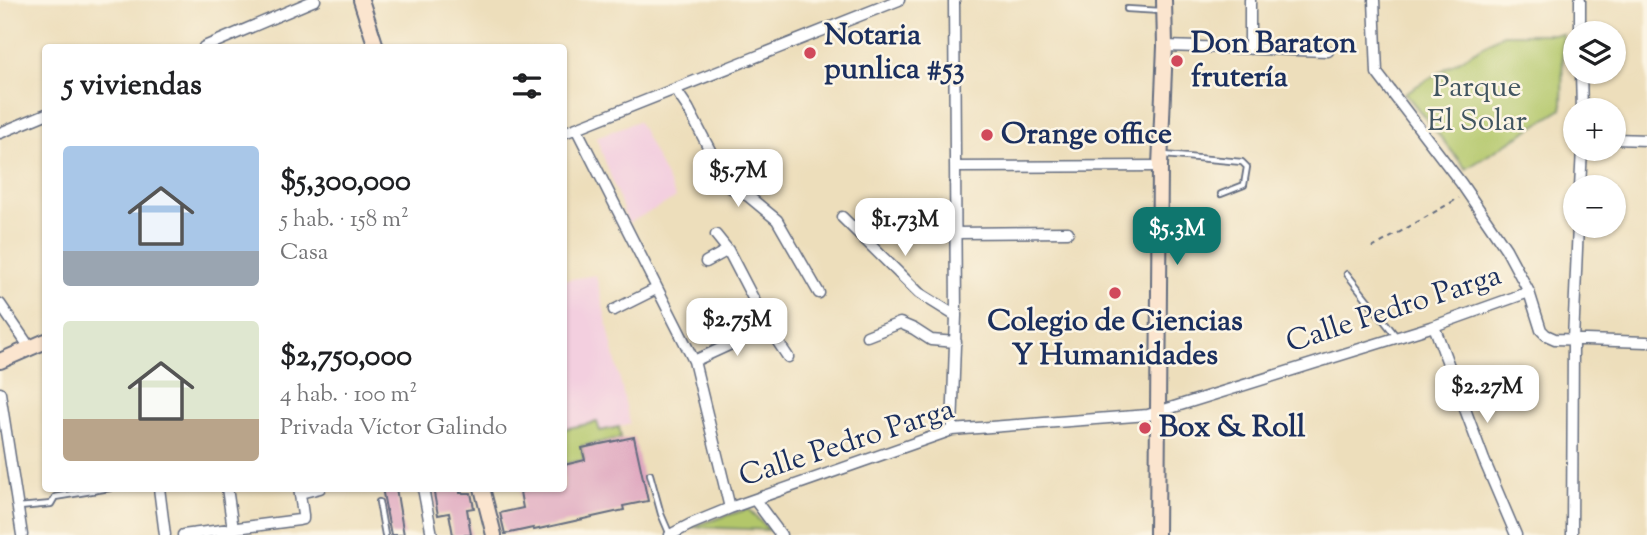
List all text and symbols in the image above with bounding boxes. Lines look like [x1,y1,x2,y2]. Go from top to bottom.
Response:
place label: Notaria punlica #53 [824,15,965,92]
map controls [1563,21,1626,238]
button: layers [1563,21,1626,84]
place label: Don Baraton frutería [1191,23,1357,100]
marker: Notaria punlica #53 [802,45,818,61]
marker: Don Baraton frutería [1169,53,1185,69]
text: 5 viviendas [63,65,202,108]
icon: filters [508,67,546,105]
park label: Parque El Solar [1427,67,1527,144]
button: + [1563,98,1626,161]
place label: Orange office [1001,114,1172,157]
marker: Orange office [979,127,995,143]
pin: $5.7M [689,150,787,209]
text: $5.7M [709,155,767,188]
text: $5,300,000 [280,161,411,204]
icon: home [119,174,203,258]
button: − [1563,175,1626,238]
pin: $1.73M [848,198,962,258]
text: 5 hab. · 158 m² [280,204,409,237]
text: $1.73M [871,204,939,237]
pin: $5.3M [1128,208,1226,267]
text: $5.3M [1149,213,1205,246]
text: Casa [280,237,328,270]
street label: Calle Pedro Parga [1281,255,1507,365]
marker: Colegio de Ciencias Y Humanidades [1107,285,1123,301]
pin: $2.75M [680,298,794,358]
place label: Colegio de Ciencias Y Humanidades [987,301,1243,378]
text: $2.75M [702,304,772,337]
text: $2,750,000 [280,336,412,379]
icon: home [119,349,203,433]
pin: $2.27M [1430,366,1544,425]
text: $2.27M [1451,371,1523,404]
text: 4 hab. · 100 m² [280,379,417,412]
street label: Calle Pedro Parga [734,389,960,499]
place label: Box & Roll [1159,407,1306,450]
text: Privada Víctor Galindo [280,412,507,445]
marker: Box & Roll [1137,420,1153,436]

